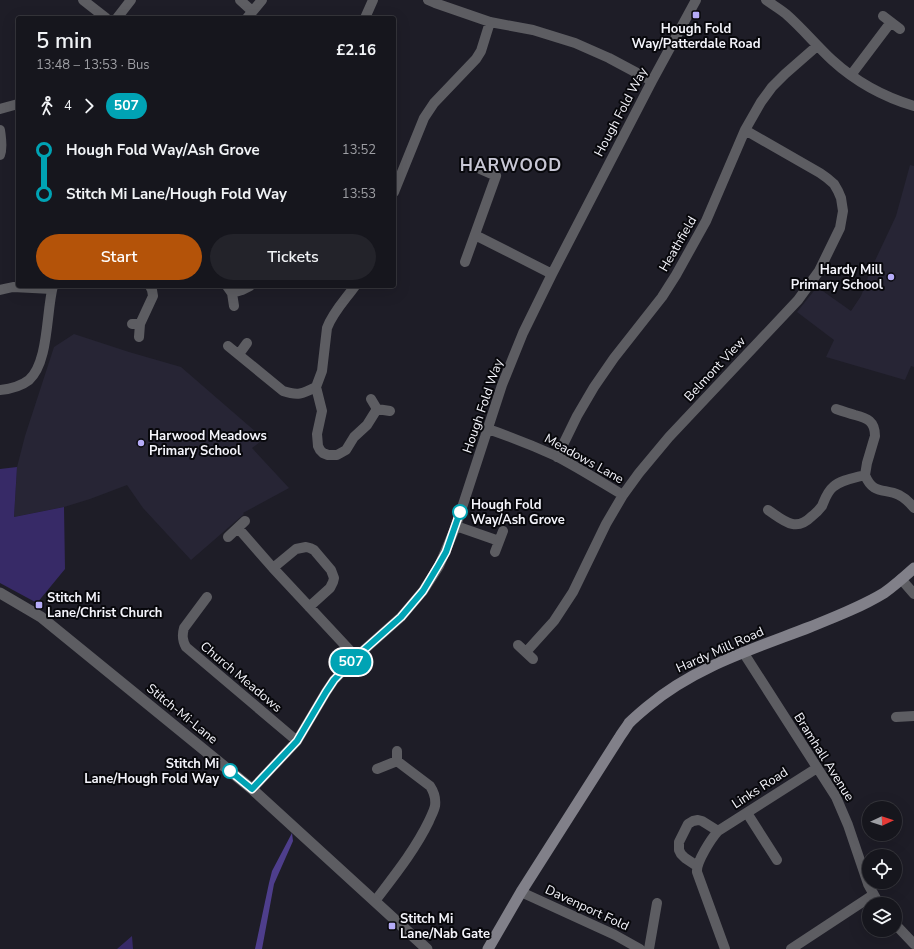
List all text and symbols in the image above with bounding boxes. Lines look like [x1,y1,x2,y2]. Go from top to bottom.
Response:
marker: Hough Fold Way/Patterdale Road [691,10,701,20]
place label: Hough Fold Way/Patterdale Road [632,20,760,53]
text: 5 min [36,26,92,56]
text: £2.16 [336,40,376,60]
text: 13:48 – 13:53 · Bus [36,56,150,74]
street label: Hough Fold Way [590,64,652,160]
icon: walk [36,95,58,117]
icon: forward [78,95,100,117]
text: 507 [114,96,139,115]
text: 4 [64,97,72,115]
text: Hough Fold Way/Ash Grove [66,140,260,160]
text: 13:52 [342,141,376,159]
district label: HARWOOD [460,154,562,177]
text: Stitch Mi Lane/Hough Fold Way [66,184,287,204]
text: 13:53 [342,185,376,203]
street label: Heathfield [655,213,701,275]
button: Start [36,234,202,280]
button: Tickets [210,234,376,280]
place label: Hardy Mill Primary School [791,261,884,294]
marker: Hardy Mill Primary School [886,272,896,282]
street label: Belmont View [680,332,750,405]
street label: Hough Fold Way [458,356,508,456]
place label: Harwood Meadows Primary School [149,427,267,460]
street label: Meadows Lane [541,430,627,488]
marker: Harwood Meadows Primary School [136,438,146,448]
place label: Hough Fold Way/Ash Grove [471,496,565,529]
marker: Hough Fold Way/Ash Grove [452,504,468,520]
place label: Stitch Mi Lane/Christ Church [47,589,162,622]
marker: Stitch Mi Lane/Christ Church [34,600,44,610]
street label: Hardy Mill Road [673,623,767,677]
street label: Church Meadows [196,638,286,716]
line badge: 507 [328,649,374,675]
text: 507 [338,652,364,671]
street label: Stitch-Mi-Lane [143,680,221,748]
street label: Bramhall Avenue [790,709,858,805]
place label: Stitch Mi Lane/Hough Fold Way [84,755,219,788]
marker: Stitch Mi Lane/Hough Fold Way [222,763,238,779]
street label: Links Road [728,763,792,813]
north arrow [862,801,902,841]
map controls [862,801,902,937]
button: locate [862,849,902,889]
street label: Davenport Fold [542,881,632,935]
button: layers [862,897,902,937]
place label: Stitch Mi Lane/Nab Gate [400,910,490,943]
marker: Stitch Mi Lane/Nab Gate [387,921,397,931]

